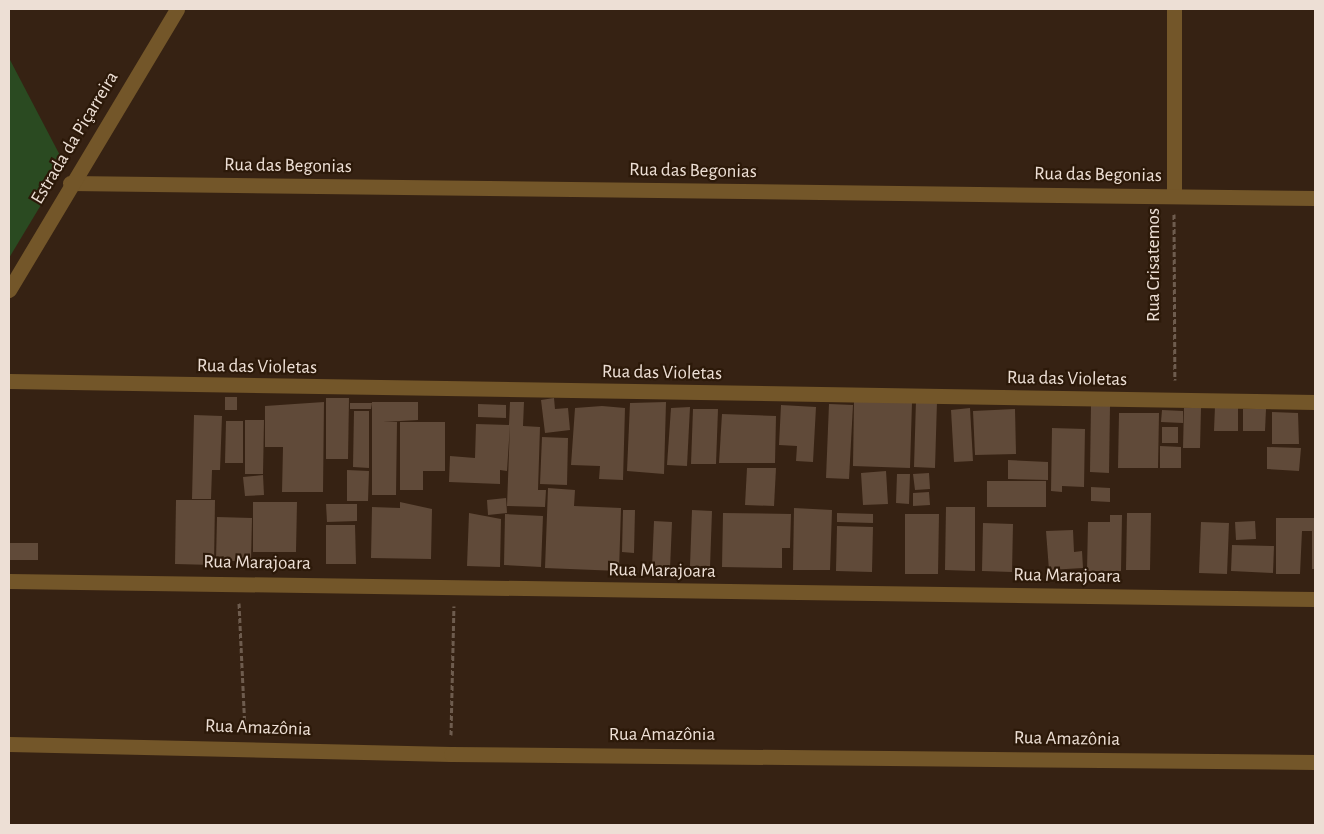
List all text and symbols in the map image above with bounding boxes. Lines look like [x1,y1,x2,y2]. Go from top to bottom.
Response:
street label: Estrada da Piçarreira [26,67,124,209]
street label: Rua das Begonias [224,153,352,179]
street label: Rua das Begonias [629,158,757,184]
street label: Rua das Begonias [1034,162,1162,188]
street label: Rua Crisatemos [1143,208,1165,322]
street label: Rua das Violetas [197,355,317,379]
street label: Rua das Violetas [602,361,722,385]
street label: Rua das Violetas [1007,367,1127,391]
street label: Rua Marajoara [203,551,311,575]
street label: Rua Marajoara [608,559,716,583]
street label: Rua Marajoara [1013,564,1121,588]
street label: Rua Amazônia [204,715,312,741]
street label: Rua Amazônia [609,724,715,746]
street label: Rua Amazônia [1014,727,1120,751]

